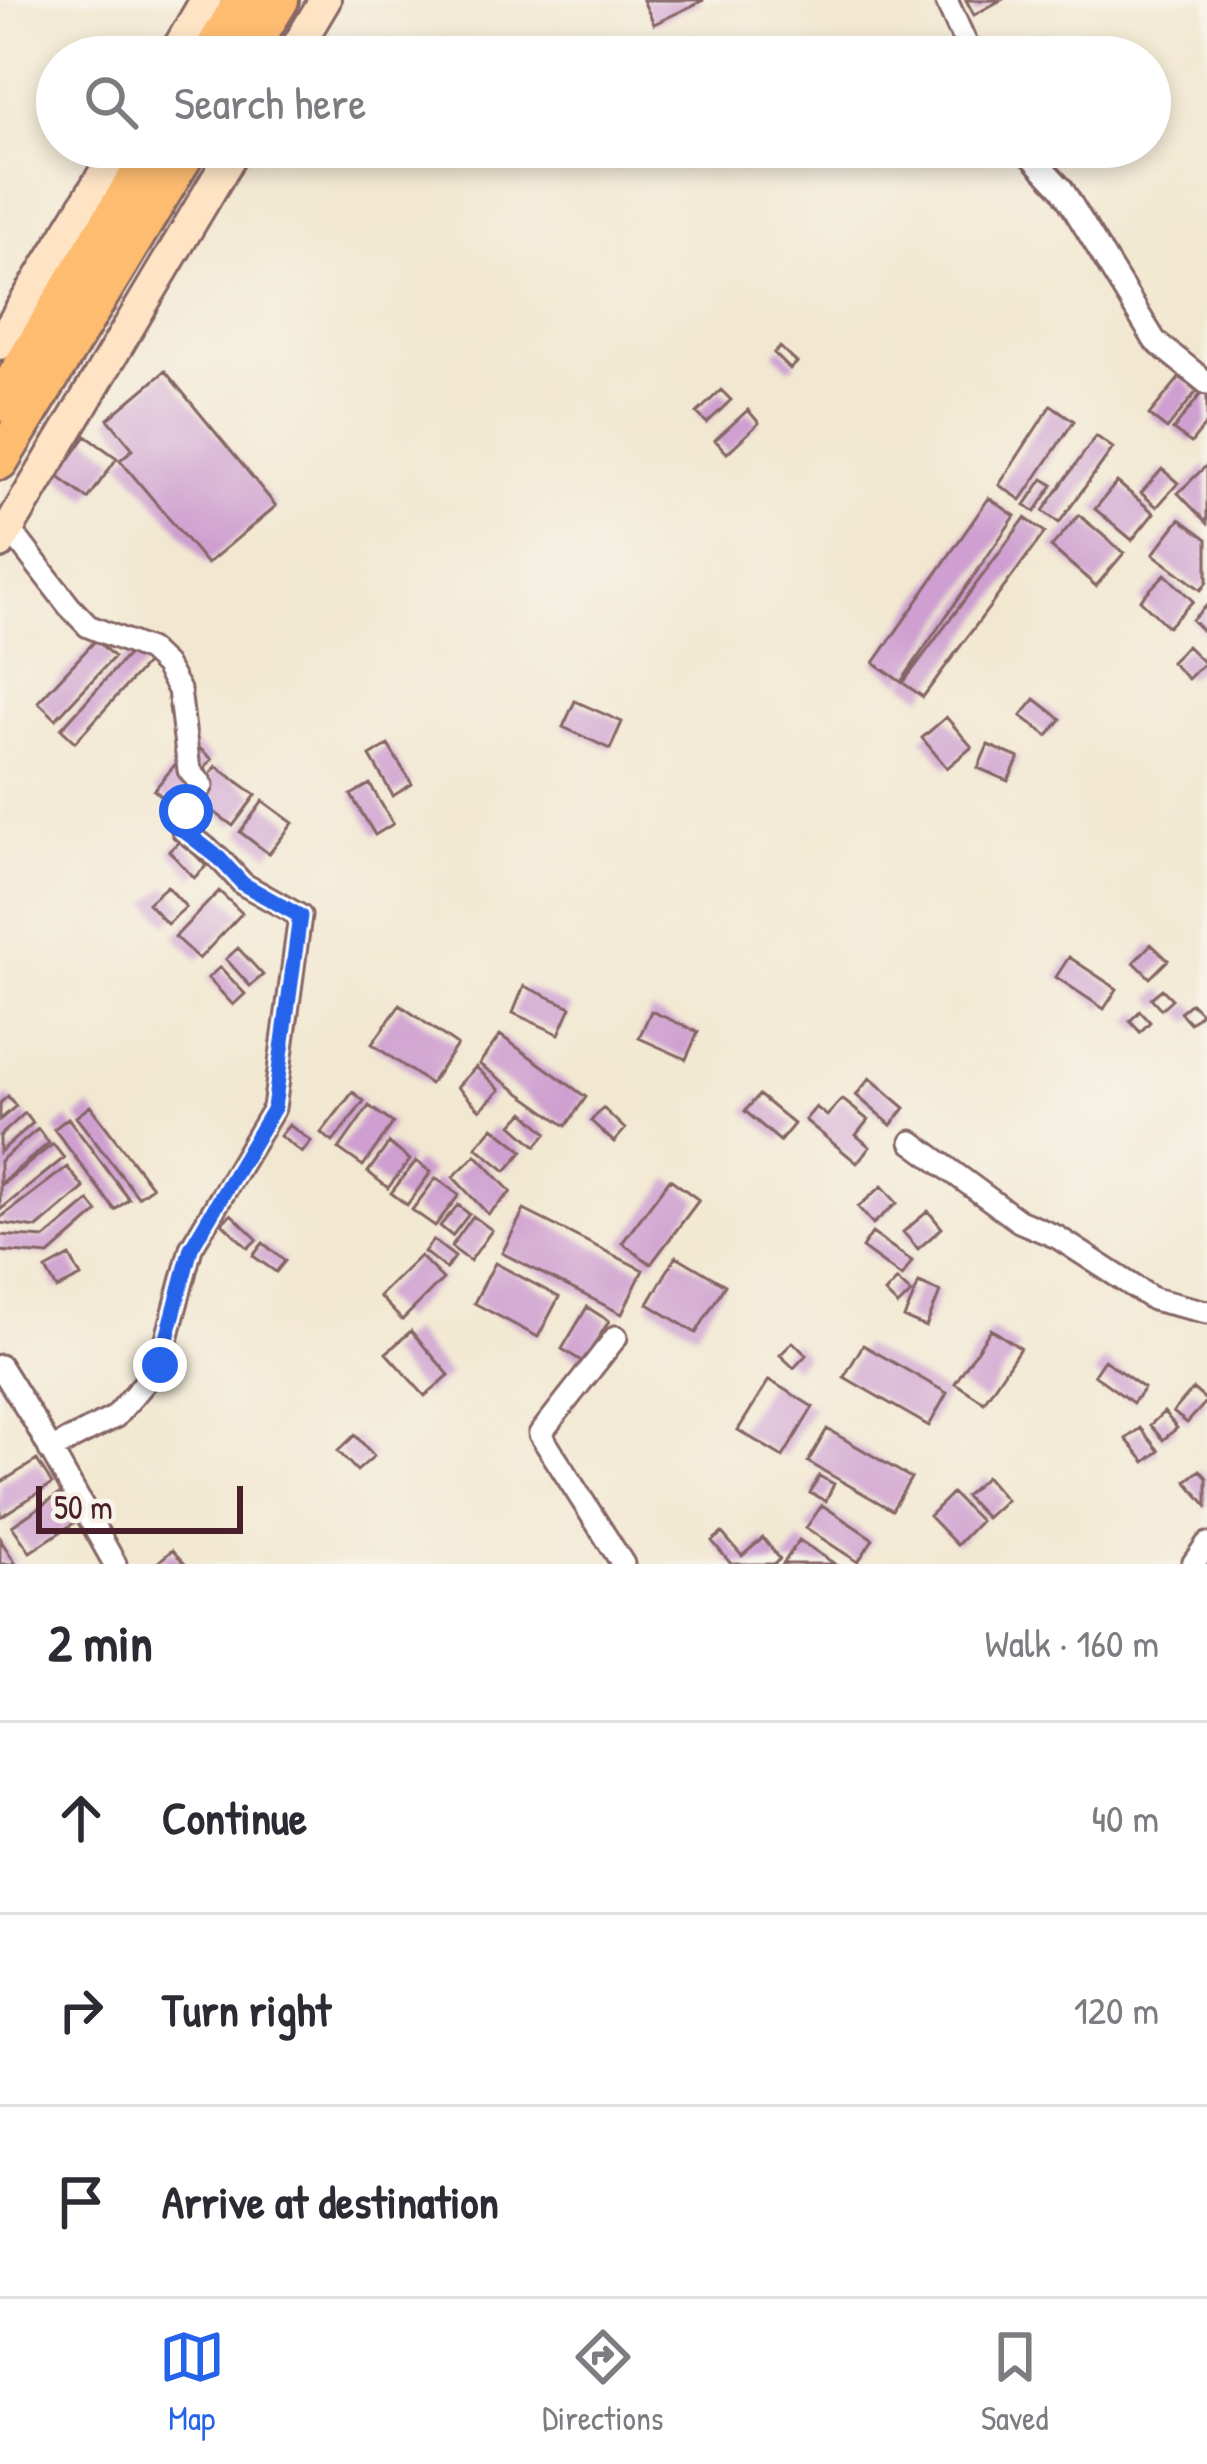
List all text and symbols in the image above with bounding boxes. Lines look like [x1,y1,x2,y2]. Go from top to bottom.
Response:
search box [36,36,1171,168]
icon: search [78,69,144,135]
text: Search here [174,72,366,133]
route start [159,784,213,838]
route end [133,1338,187,1392]
scale bar [36,1480,243,1533]
text: 50 m [54,1485,113,1529]
text: 2 min [48,1608,153,1677]
text: Walk · 160 m [985,1616,1159,1669]
icon: ahead [48,1785,114,1851]
text: Continue [162,1787,307,1848]
text: 40 m [1091,1791,1159,1844]
icon: right [48,1977,114,2043]
text: Turn right [162,1979,331,2040]
text: 120 m [1074,1983,1159,2036]
icon: arrive [48,2169,114,2235]
text: Arrive at destination [162,2171,499,2232]
tab: Map [159,2324,225,2440]
tab: Directions [542,2324,664,2440]
tab: Saved [981,2324,1048,2440]

